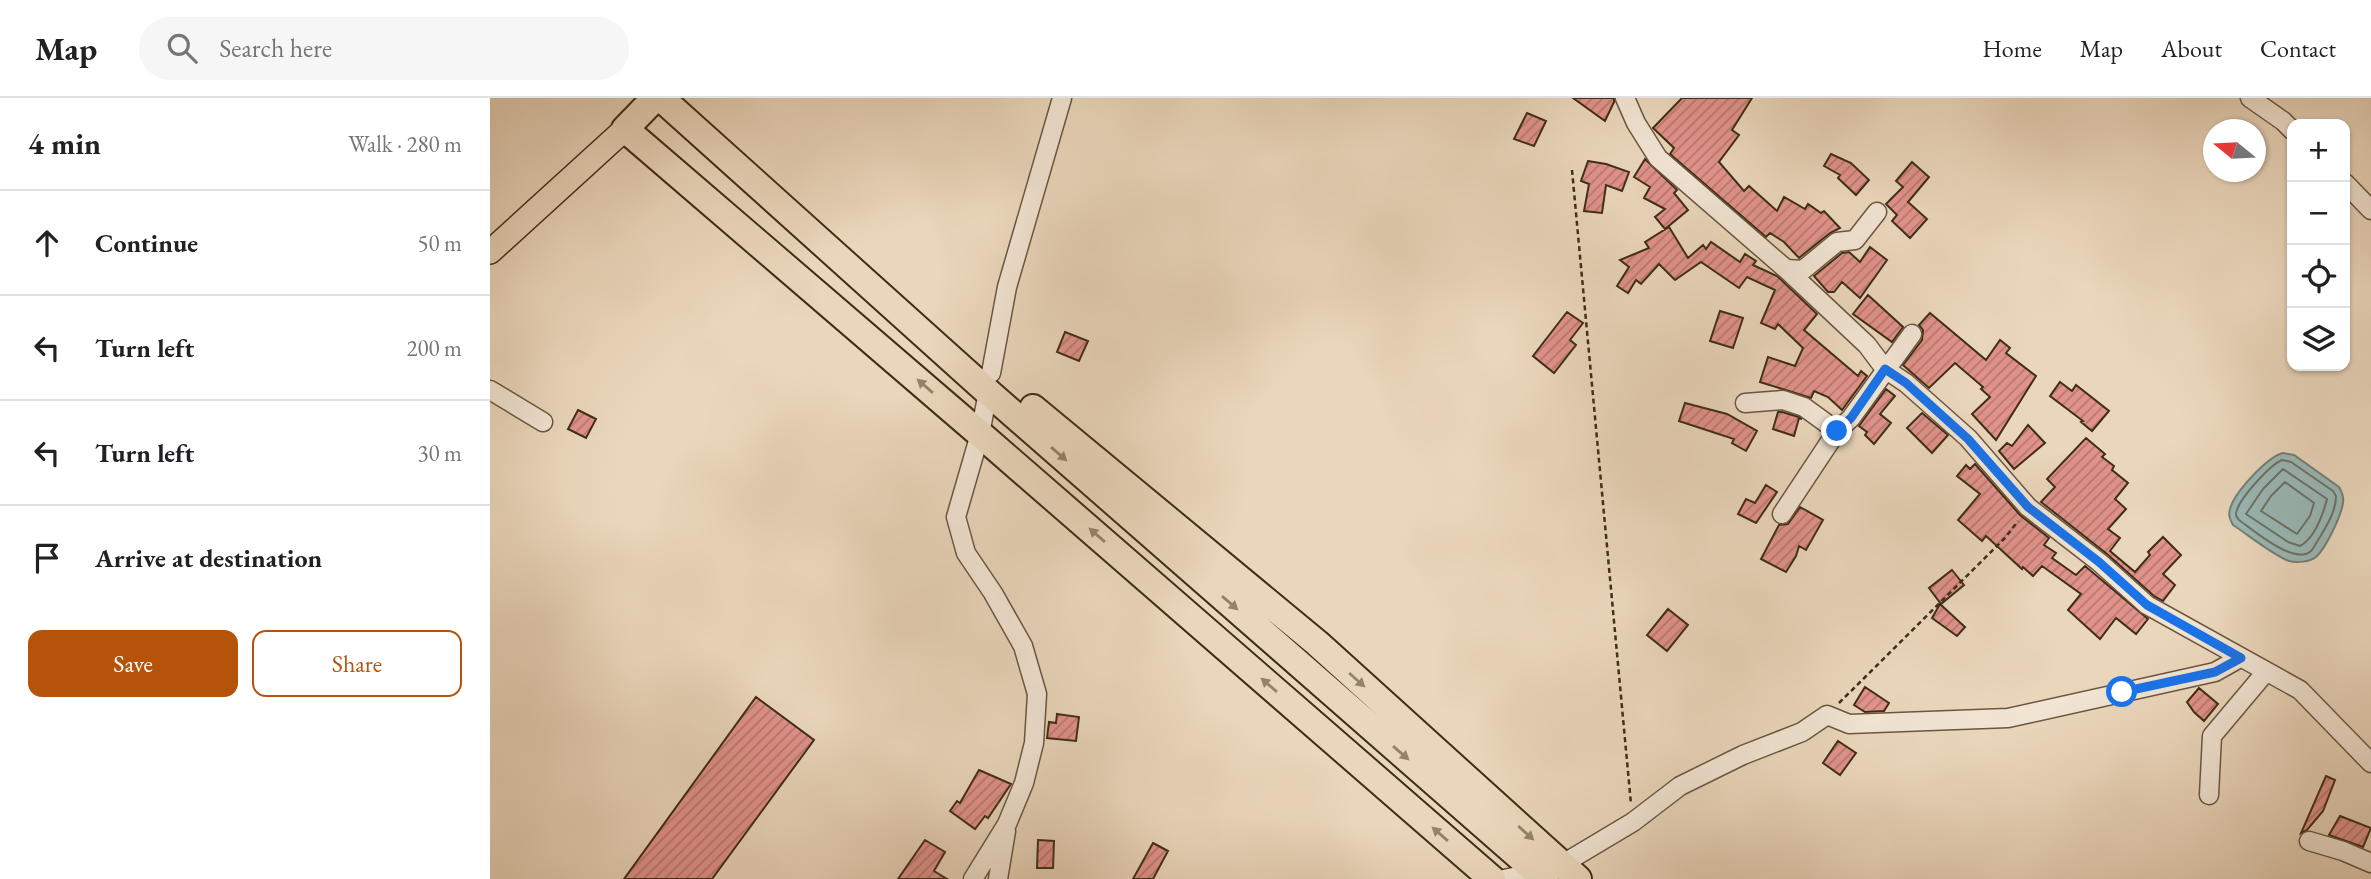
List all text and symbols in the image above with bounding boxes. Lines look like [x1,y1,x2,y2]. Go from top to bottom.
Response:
search box [139,17,629,80]
text: Map [35,27,97,70]
icon: search [163,29,201,67]
text: Search here [219,31,332,65]
text: Home [1982,33,2042,64]
text: Map [2080,33,2123,64]
text: About [2161,33,2222,64]
text: Contact [2260,33,2336,64]
north arrow [2203,119,2266,182]
map controls [2287,119,2350,371]
button: + [2287,119,2350,182]
text: 4 min [28,124,101,163]
text: Walk · 280 m [348,129,462,159]
button: − [2287,182,2350,245]
icon: ahead [28,224,66,262]
text: Continue [95,226,198,260]
text: 50 m [417,228,462,258]
button: locate [2287,245,2350,308]
button: layers [2287,308,2350,371]
icon: left [28,329,66,367]
text: Turn left [95,331,194,365]
text: 200 m [406,333,462,363]
one-way arrow [916,378,934,394]
route end [1821,415,1852,446]
icon: left [28,434,66,472]
text: Turn left [95,436,194,470]
text: 30 m [417,438,462,468]
one-way arrow [1050,446,1068,462]
one-way arrow [1088,527,1106,543]
icon: arrive [28,539,66,577]
text: Arrive at destination [95,541,322,575]
one-way arrow [1221,595,1239,611]
button: Save [28,630,238,697]
button: Share [252,630,462,697]
one-way arrow [1348,672,1366,688]
route start [2106,676,2137,707]
one-way arrow [1260,678,1277,693]
one-way arrow [1393,745,1410,760]
one-way arrow [1517,825,1535,841]
one-way arrow [1431,826,1449,842]

